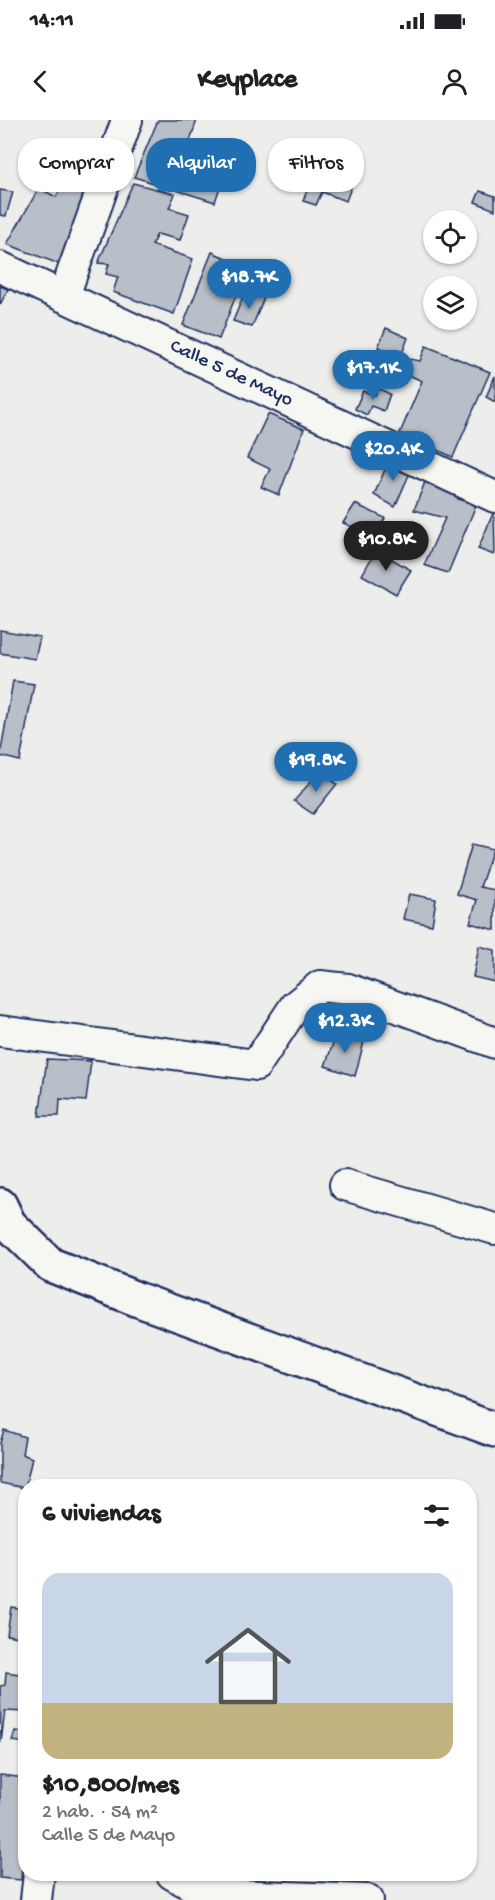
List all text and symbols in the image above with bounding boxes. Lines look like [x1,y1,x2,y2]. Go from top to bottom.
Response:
text: 14:11 [30,8,74,34]
icon: back [24,65,57,98]
text: Keyplace [198,65,297,97]
icon: person [438,65,471,98]
chip: Comprar [18,138,134,192]
chip: Alquilar [146,138,256,192]
chip: Filtros [268,138,364,192]
map controls [423,210,477,330]
button: locate [423,210,477,264]
pin: $18.7K [200,259,298,310]
text: $18.7K [221,267,277,290]
button: layers [423,276,477,330]
street label: Calle 5 de Mayo [166,335,296,413]
pin: $17.1K [324,350,422,401]
text: $17.1K [347,358,399,381]
pin: $20.4K [344,431,442,482]
text: $20.4K [365,439,421,462]
pin: $10.8K [337,521,435,572]
text: $10.8K [358,529,414,552]
pin: $19.8K [267,742,365,793]
text: $19.8K [288,750,344,773]
pin: $12.3K [296,1003,394,1054]
text: $12.3K [318,1011,372,1034]
icon: filters [420,1499,453,1532]
text: 6 viviendas [42,1500,161,1531]
icon: home [194,1612,302,1720]
text: $10,800/mes [42,1771,179,1802]
text: 2 hab. · 54 m² [42,1802,158,1825]
text: Calle 5 de Mayo [42,1825,175,1848]

